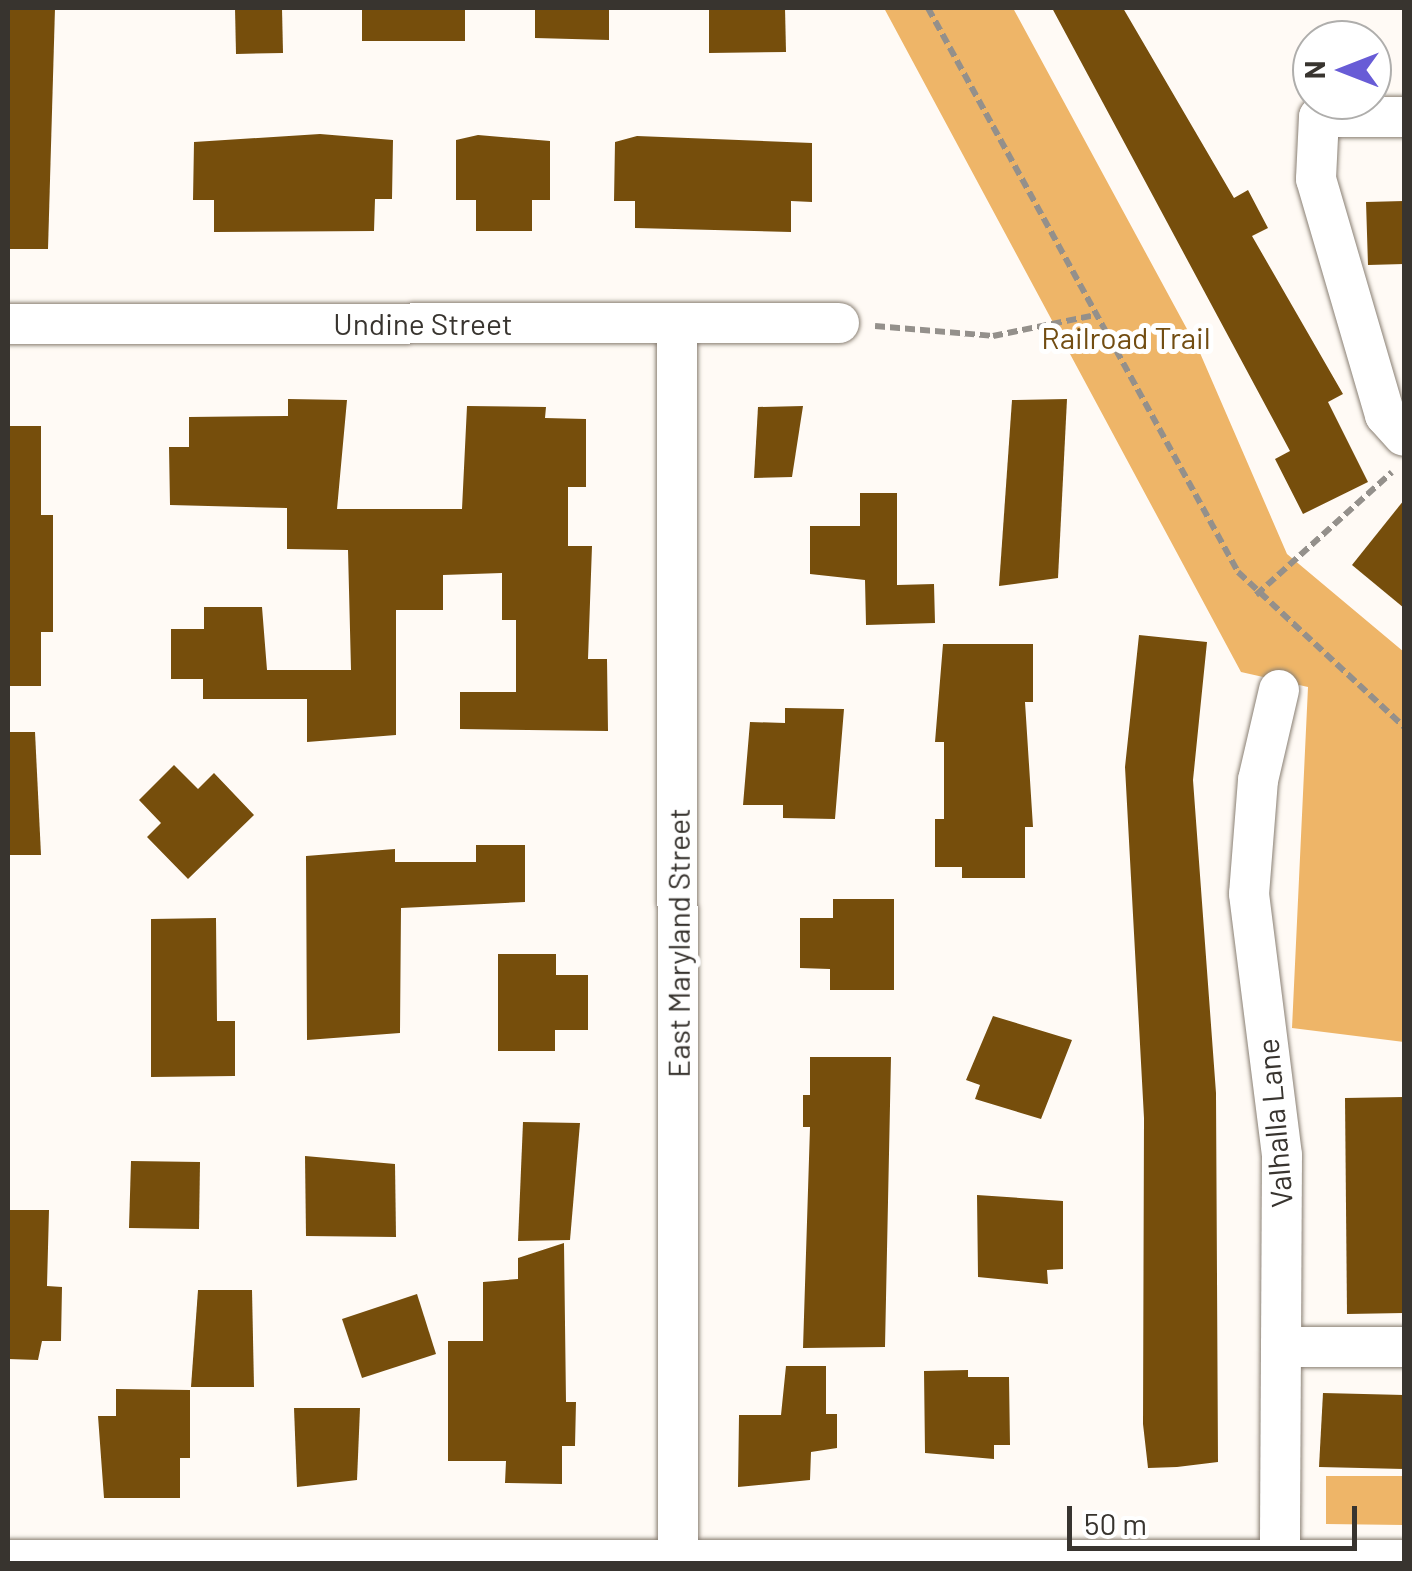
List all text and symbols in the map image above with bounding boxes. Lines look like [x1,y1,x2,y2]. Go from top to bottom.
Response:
north arrow [1292,20,1392,120]
text: N [1297,61,1331,79]
street label: Undine Street [333,305,513,341]
park label: Railroad Trail [1041,319,1211,355]
street label: East Maryland Street [660,808,696,1078]
street label: Valhalla Lane [1249,1037,1299,1209]
scale bar [1072,1486,1362,1548]
text: 50 m [1084,1505,1147,1541]

